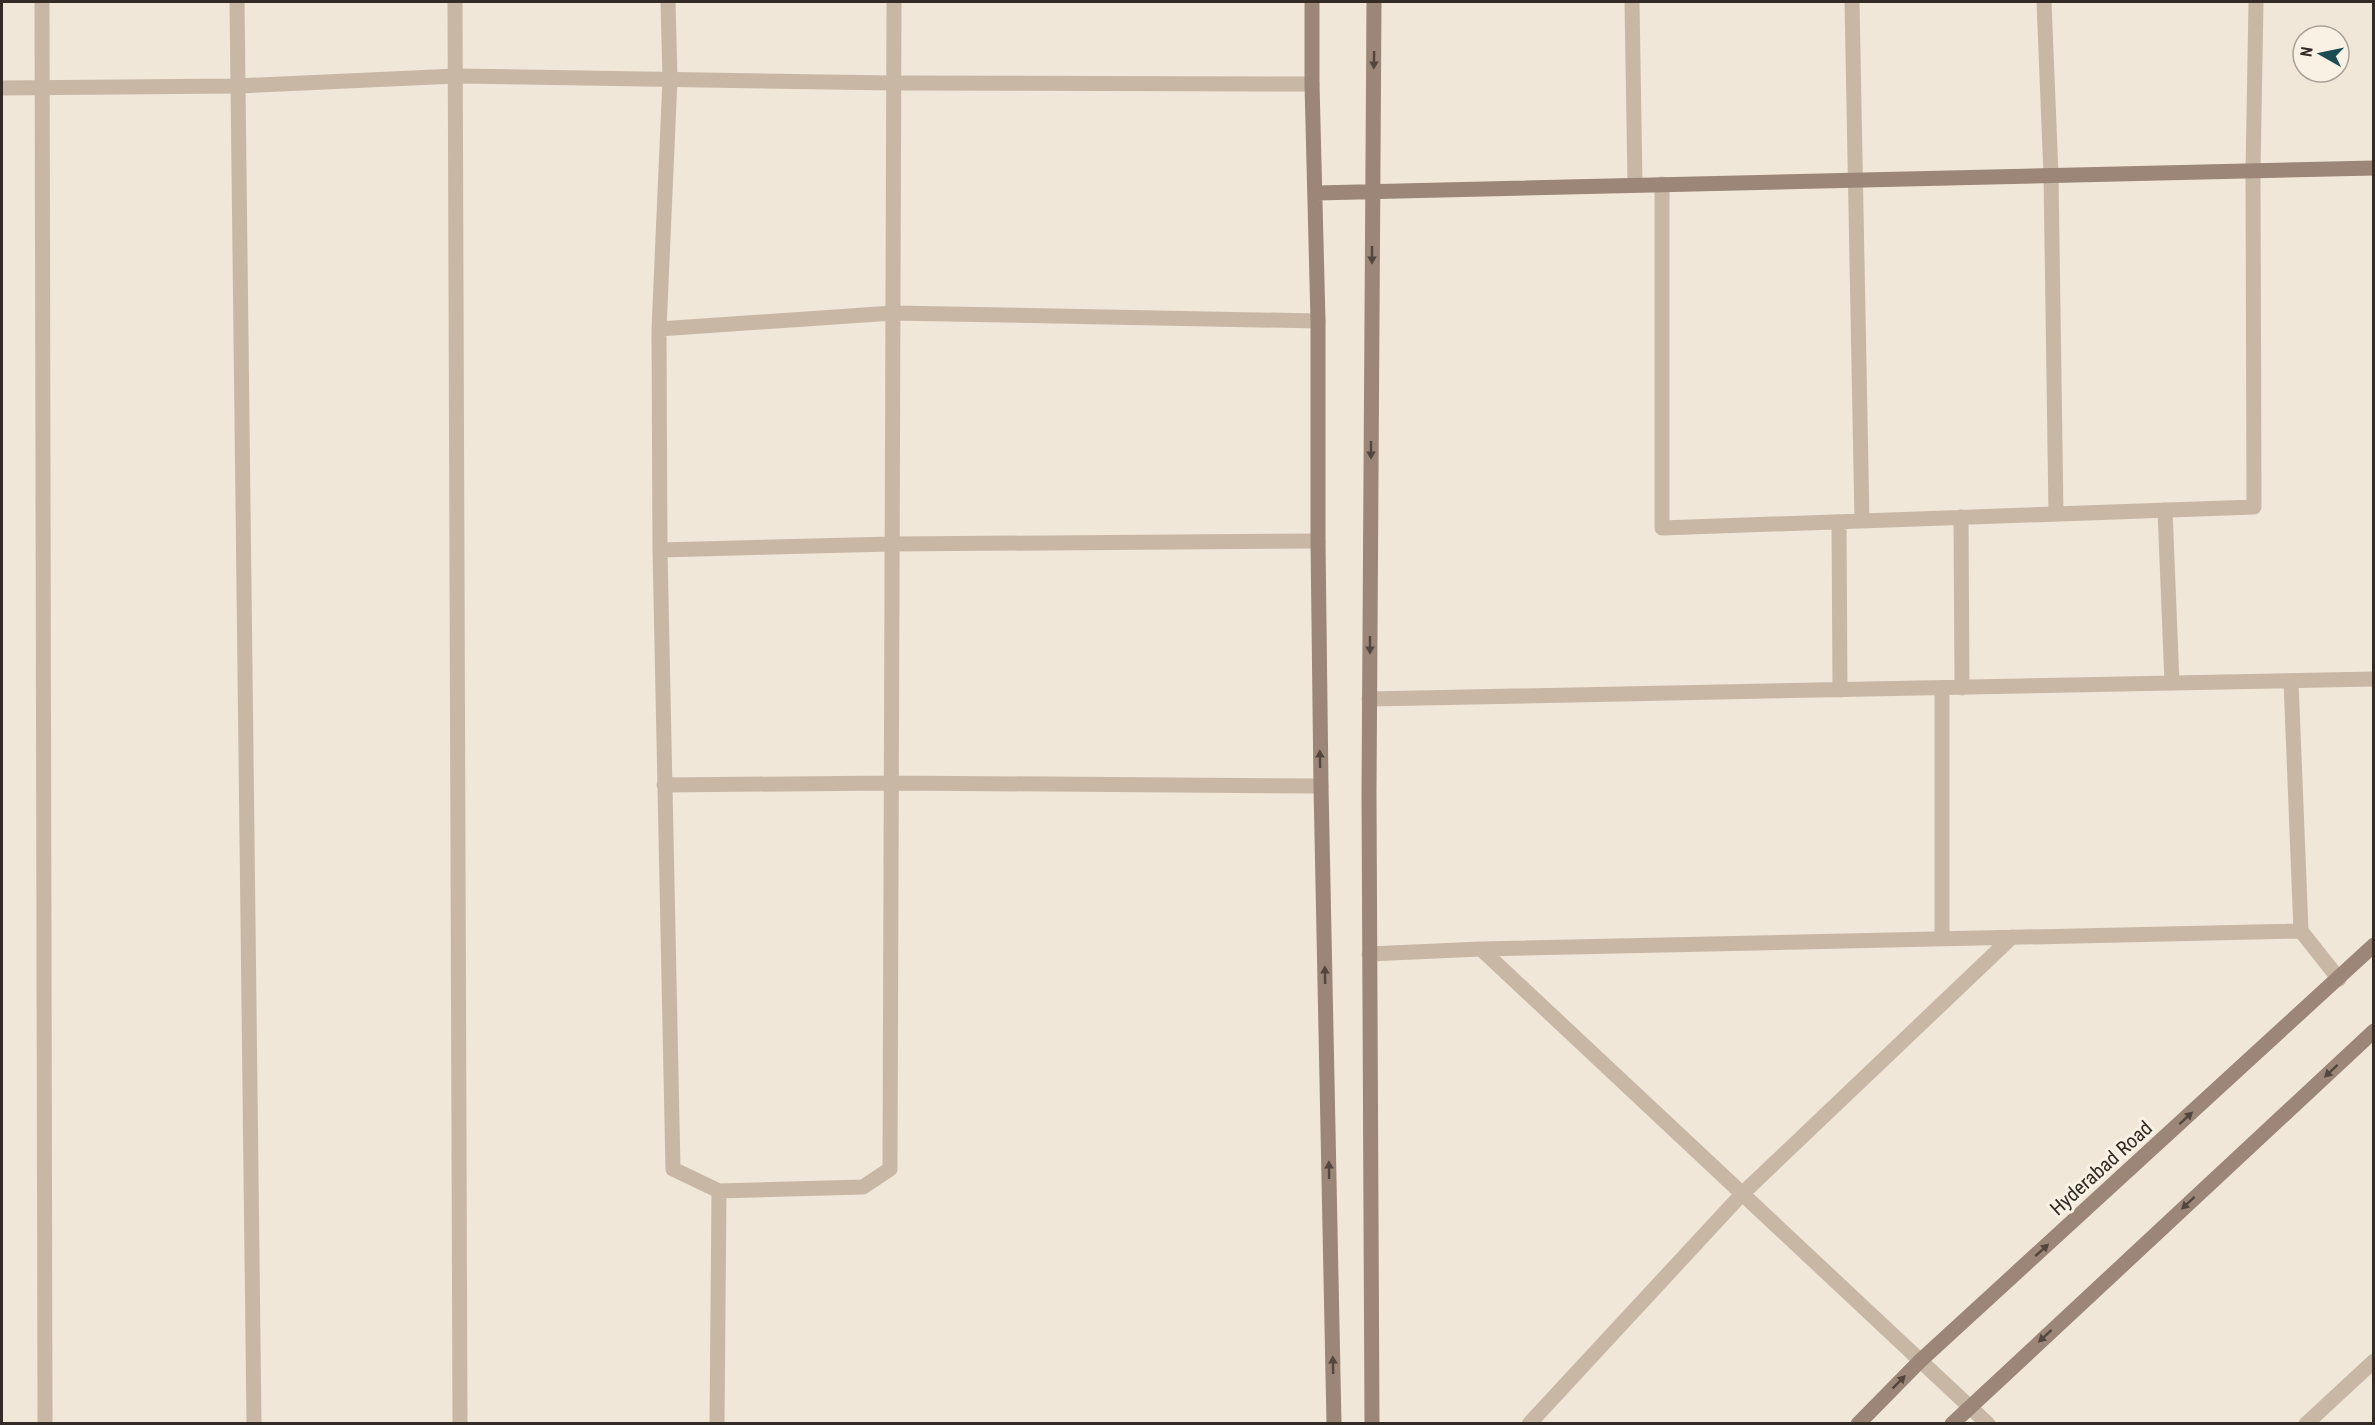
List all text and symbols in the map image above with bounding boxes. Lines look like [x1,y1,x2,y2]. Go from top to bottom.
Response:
north arrow [2291,24,2351,84]
text: N [2297,45,2317,58]
one-way arrow [1369,50,1378,69]
one-way arrow [1367,245,1377,264]
one-way arrow [1366,440,1376,459]
one-way arrow [1365,635,1374,654]
one-way arrow [1315,750,1325,769]
one-way arrow [1320,966,1329,985]
one-way arrow [2324,1063,2338,1077]
one-way arrow [2178,1112,2193,1125]
street label: Hyderabad Road [2045,1116,2157,1220]
one-way arrow [1324,1161,1334,1180]
one-way arrow [2181,1196,2195,1210]
one-way arrow [2035,1243,2050,1257]
one-way arrow [2039,1329,2053,1343]
one-way arrow [1328,1356,1338,1375]
one-way arrow [1892,1376,1906,1390]

